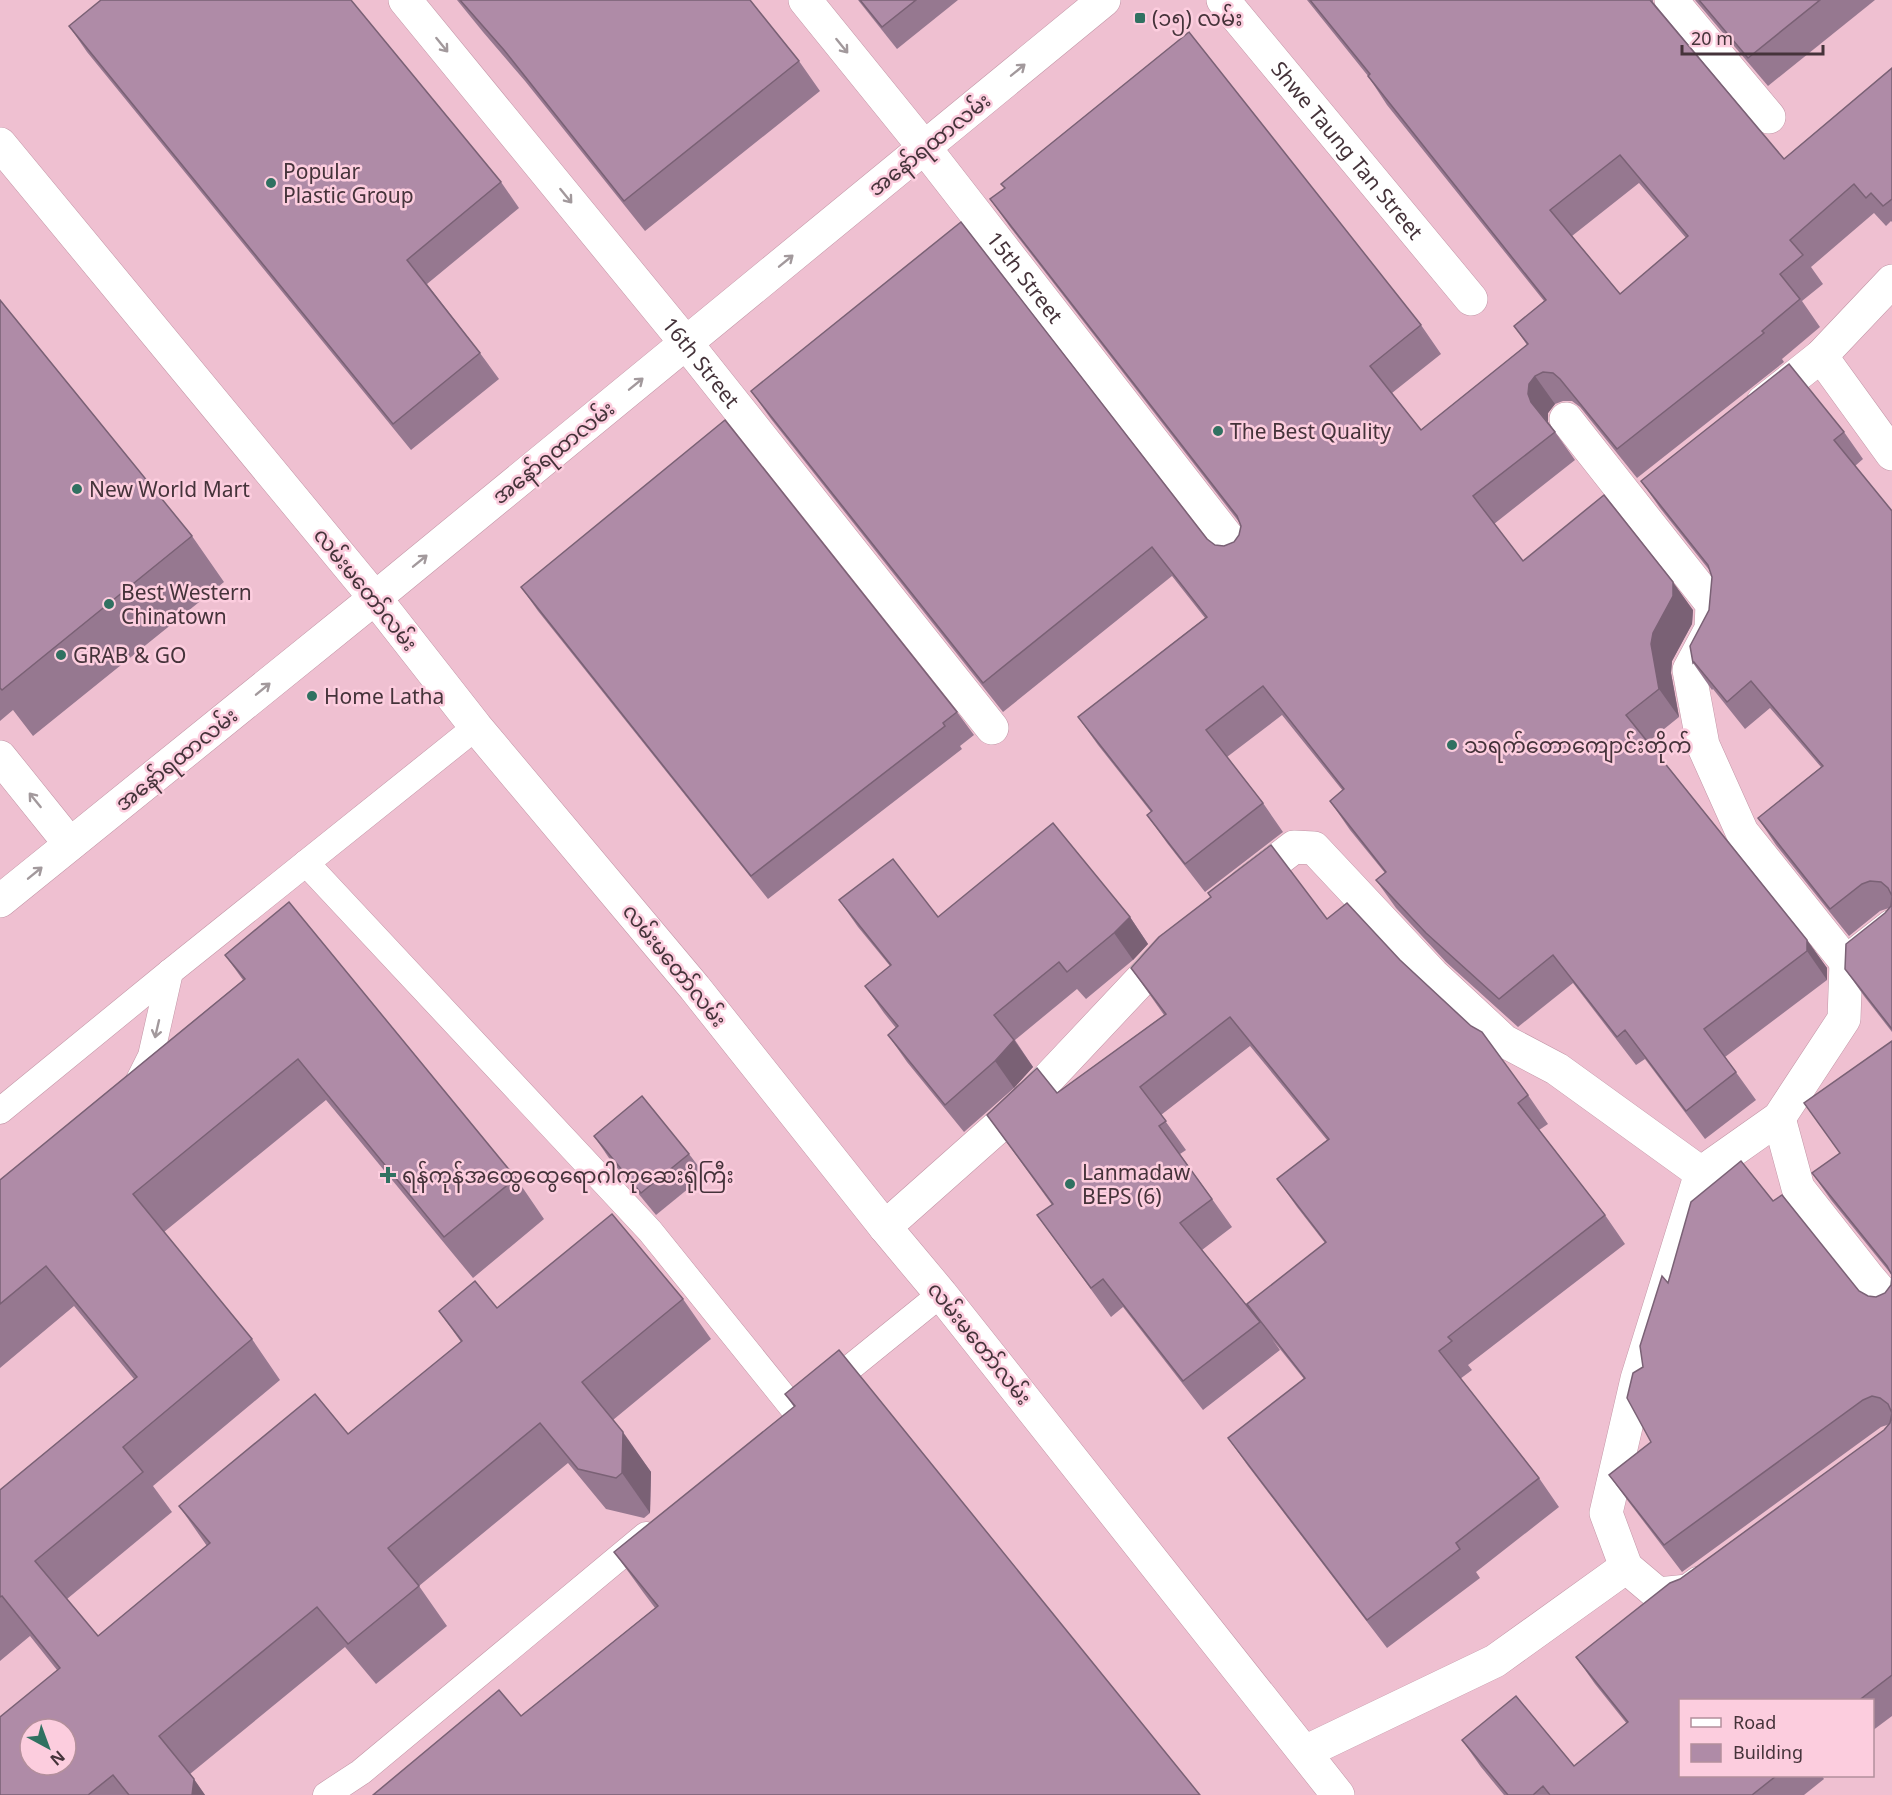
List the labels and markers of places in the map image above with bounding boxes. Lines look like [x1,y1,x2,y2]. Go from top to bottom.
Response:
place label: (၁၅) လမ်း [1152,3,1242,36]
marker: (၁၅) လမ်း [1133,11,1147,25]
place label: Popular Plastic Group [283,157,414,209]
marker: Popular Plastic Group [264,176,278,190]
place label: The Best Quality [1230,417,1391,445]
marker: The Best Quality [1211,424,1225,438]
place label: New World Mart [89,475,250,503]
marker: New World Mart [70,482,84,496]
place label: Best Western Chinatown [121,578,252,630]
marker: Best Western Chinatown [102,597,116,611]
place label: GRAB & GO [73,641,186,669]
marker: GRAB & GO [54,648,68,662]
place label: Home Latha [324,682,444,710]
marker: Home Latha [305,689,319,703]
place label: သရက်တောကျောင်းတိုက် [1464,730,1692,764]
marker: သရက်တောကျောင်းတိုက် [1445,738,1459,752]
place label: Lanmadaw BEPS (6) [1082,1158,1191,1210]
place label: ရန်ကုန်အထွေထွေရောဂါကုဆေးရုံကြီး [402,1160,734,1193]
marker: ရန်ကုန်အထွေထွေရောဂါကုဆေးရုံကြီး [379,1166,397,1184]
marker: Lanmadaw BEPS (6) [1063,1177,1077,1191]

